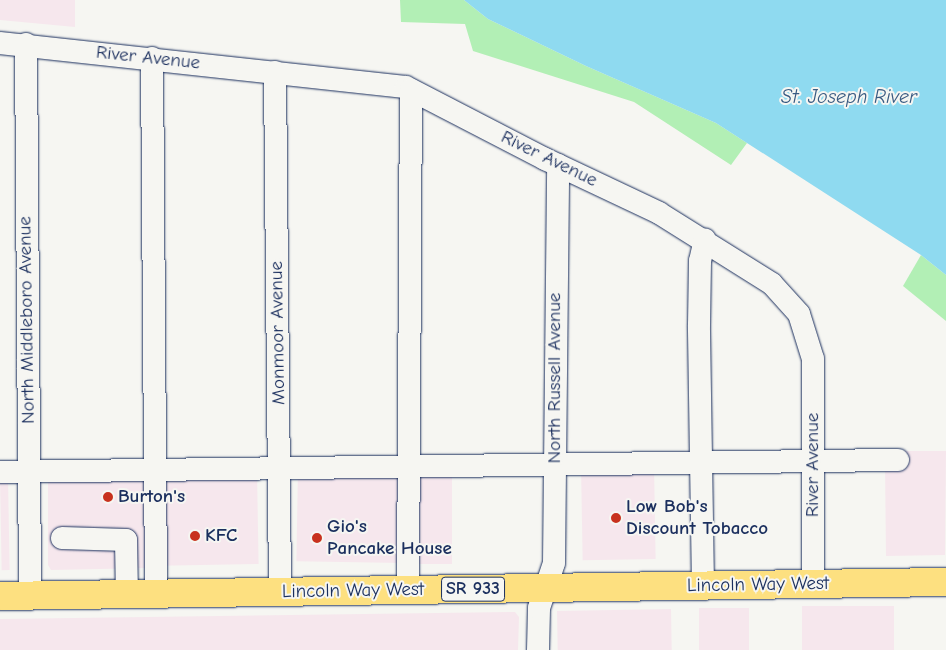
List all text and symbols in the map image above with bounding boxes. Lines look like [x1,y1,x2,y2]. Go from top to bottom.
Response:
street label: River Avenue [95,41,201,75]
water label: St. Joseph River [781,84,917,108]
street label: River Avenue [497,126,601,192]
street label: North Middleboro Avenue [14,216,40,424]
street label: Monmoor Avenue [265,261,291,405]
street label: North Russell Avenue [544,293,566,463]
street label: River Avenue [802,413,824,517]
place label: Burton's [118,486,185,508]
marker: Burton's [102,491,114,503]
place label: Low Bob's Discount Tobacco [626,496,768,540]
marker: Low Bob's Discount Tobacco [610,512,622,524]
place label: Gio's Pancake House [327,516,452,560]
place label: KFC [205,525,237,547]
marker: KFC [189,530,201,542]
marker: Gio's Pancake House [311,532,323,544]
street label: Lincoln Way West [687,572,829,598]
road number: SR 933 [440,574,506,604]
street label: Lincoln Way West [282,578,424,604]

